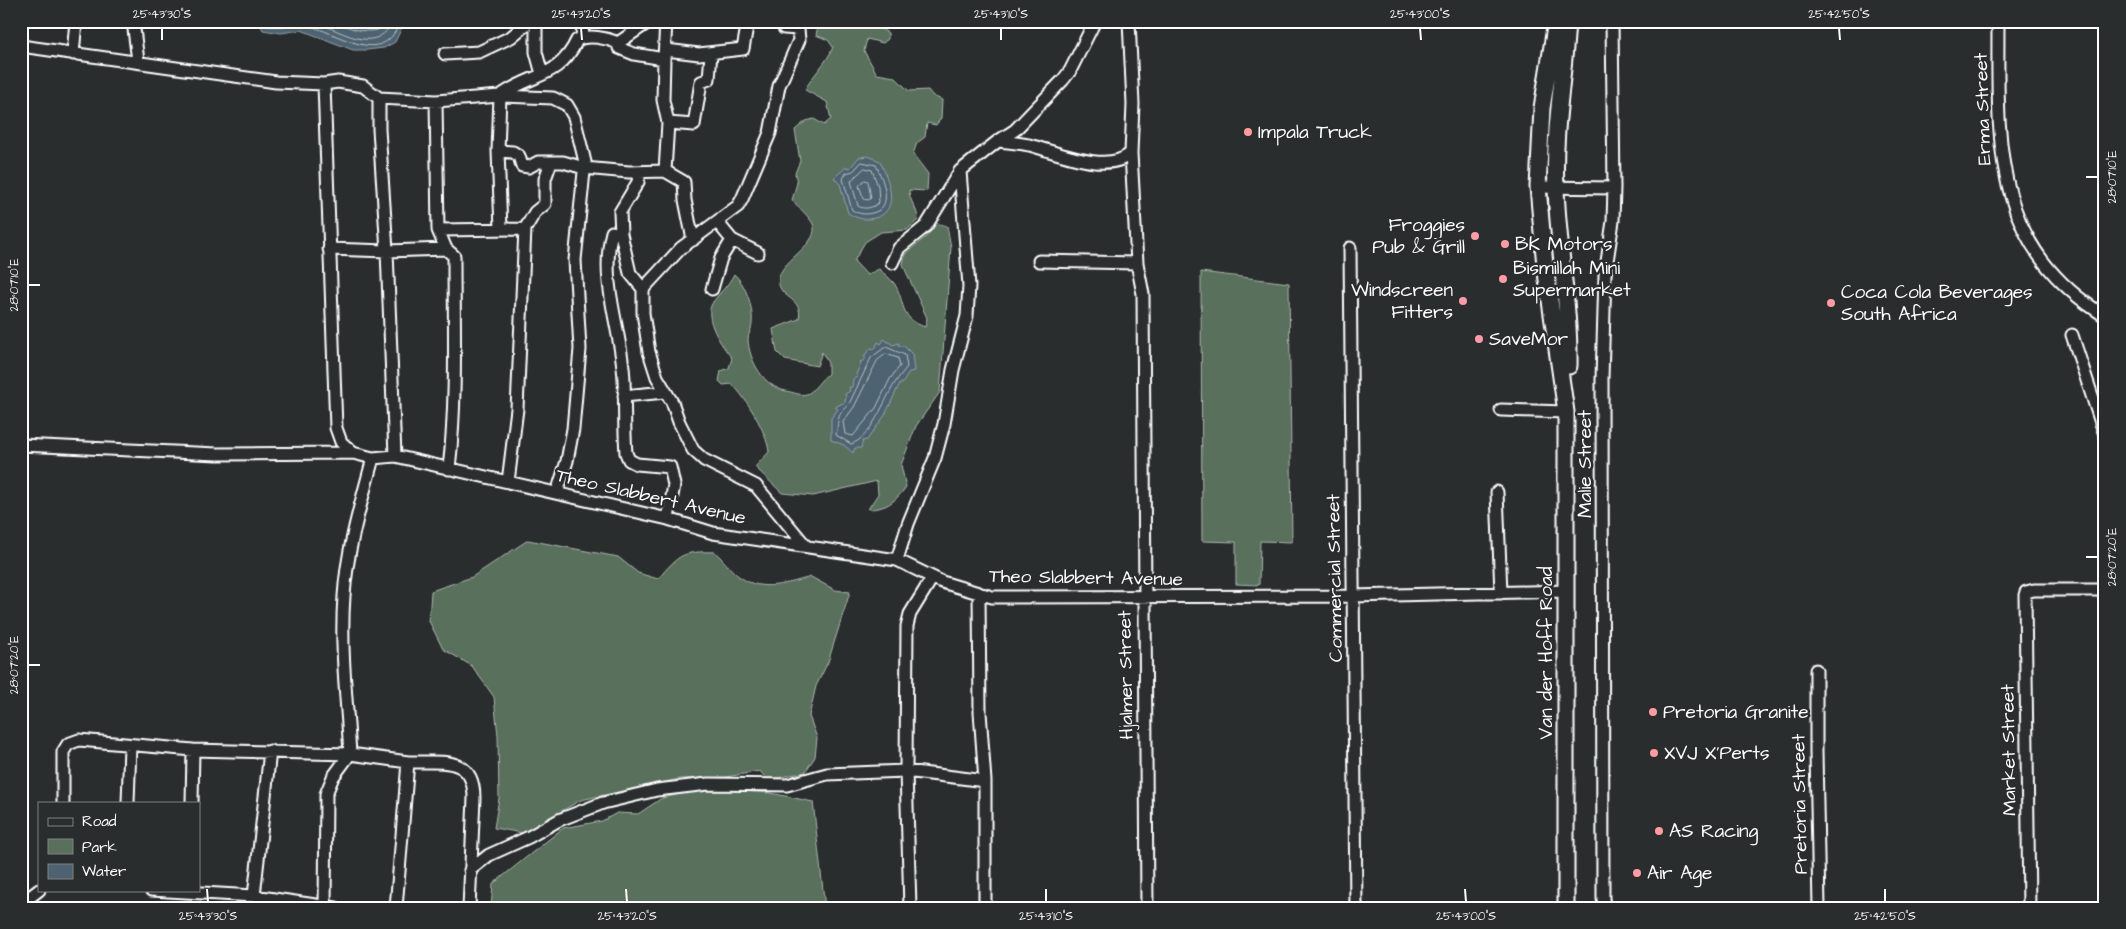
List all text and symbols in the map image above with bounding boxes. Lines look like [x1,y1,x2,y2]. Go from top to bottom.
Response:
text: 25°43'30"S [133,6,192,23]
text: 25°43'20"S [551,6,611,23]
text: 25°43'10"S [974,6,1028,23]
text: 25°43'00"S [1390,6,1450,23]
text: 25°42'50"S [1808,6,1870,23]
street label: Erma Street [1968,52,1998,166]
place label: Impala Truck [1258,119,1372,146]
marker: Impala Truck [1242,126,1254,138]
text: 28°07'10"E [2104,150,2121,204]
place label: Froggies Pub & Grill [1372,212,1465,261]
marker: Froggies Pub & Grill [1469,230,1481,242]
place label: BK Motors [1515,231,1612,258]
marker: BK Motors [1499,238,1511,250]
place label: Bismillah Mini Supermarket [1513,255,1631,304]
text: 28°07'10"E [6,258,23,312]
marker: Bismillah Mini Supermarket [1497,273,1509,285]
place label: Windscreen Fitters [1351,277,1453,326]
place label: Coca Cola Beverages South Africa [1841,279,2033,328]
marker: Windscreen Fitters [1457,295,1469,307]
marker: Coca Cola Beverages South Africa [1825,297,1837,309]
place label: SaveMor [1489,326,1568,353]
marker: SaveMor [1473,333,1485,345]
street label: Malie Street [1572,410,1599,518]
street label: Theo Slabbert Avenue [554,462,748,532]
street label: Commercial Street [1320,493,1350,662]
text: 28°07'20"E [2104,528,2121,586]
street label: Theo Slabbert Avenue [989,563,1183,593]
street label: Van der Hoff Road [1533,566,1560,739]
street label: Hjalmer Street [1111,610,1141,740]
text: 28°07'20"E [6,636,23,694]
street label: Market Street [1994,684,2024,816]
place label: Pretoria Granite [1663,699,1809,726]
marker: Pretoria Granite [1647,706,1659,718]
street label: Pretoria Street [1785,733,1815,874]
place label: XVJ X'Perts [1664,740,1770,767]
marker: XVJ X'Perts [1648,747,1660,759]
legend [38,802,200,892]
text: Road [82,811,117,832]
place label: AS Racing [1669,818,1759,846]
marker: AS Racing [1653,825,1665,837]
text: Park [82,837,117,858]
place label: Air Age [1647,860,1712,888]
text: Water [82,861,126,882]
marker: Air Age [1631,867,1643,879]
text: 25°43'30"S [179,908,238,925]
text: 25°43'20"S [597,908,657,925]
text: 25°43'10"S [1019,908,1073,925]
text: 25°43'00"S [1436,908,1496,925]
text: 25°42'50"S [1854,908,1916,925]

